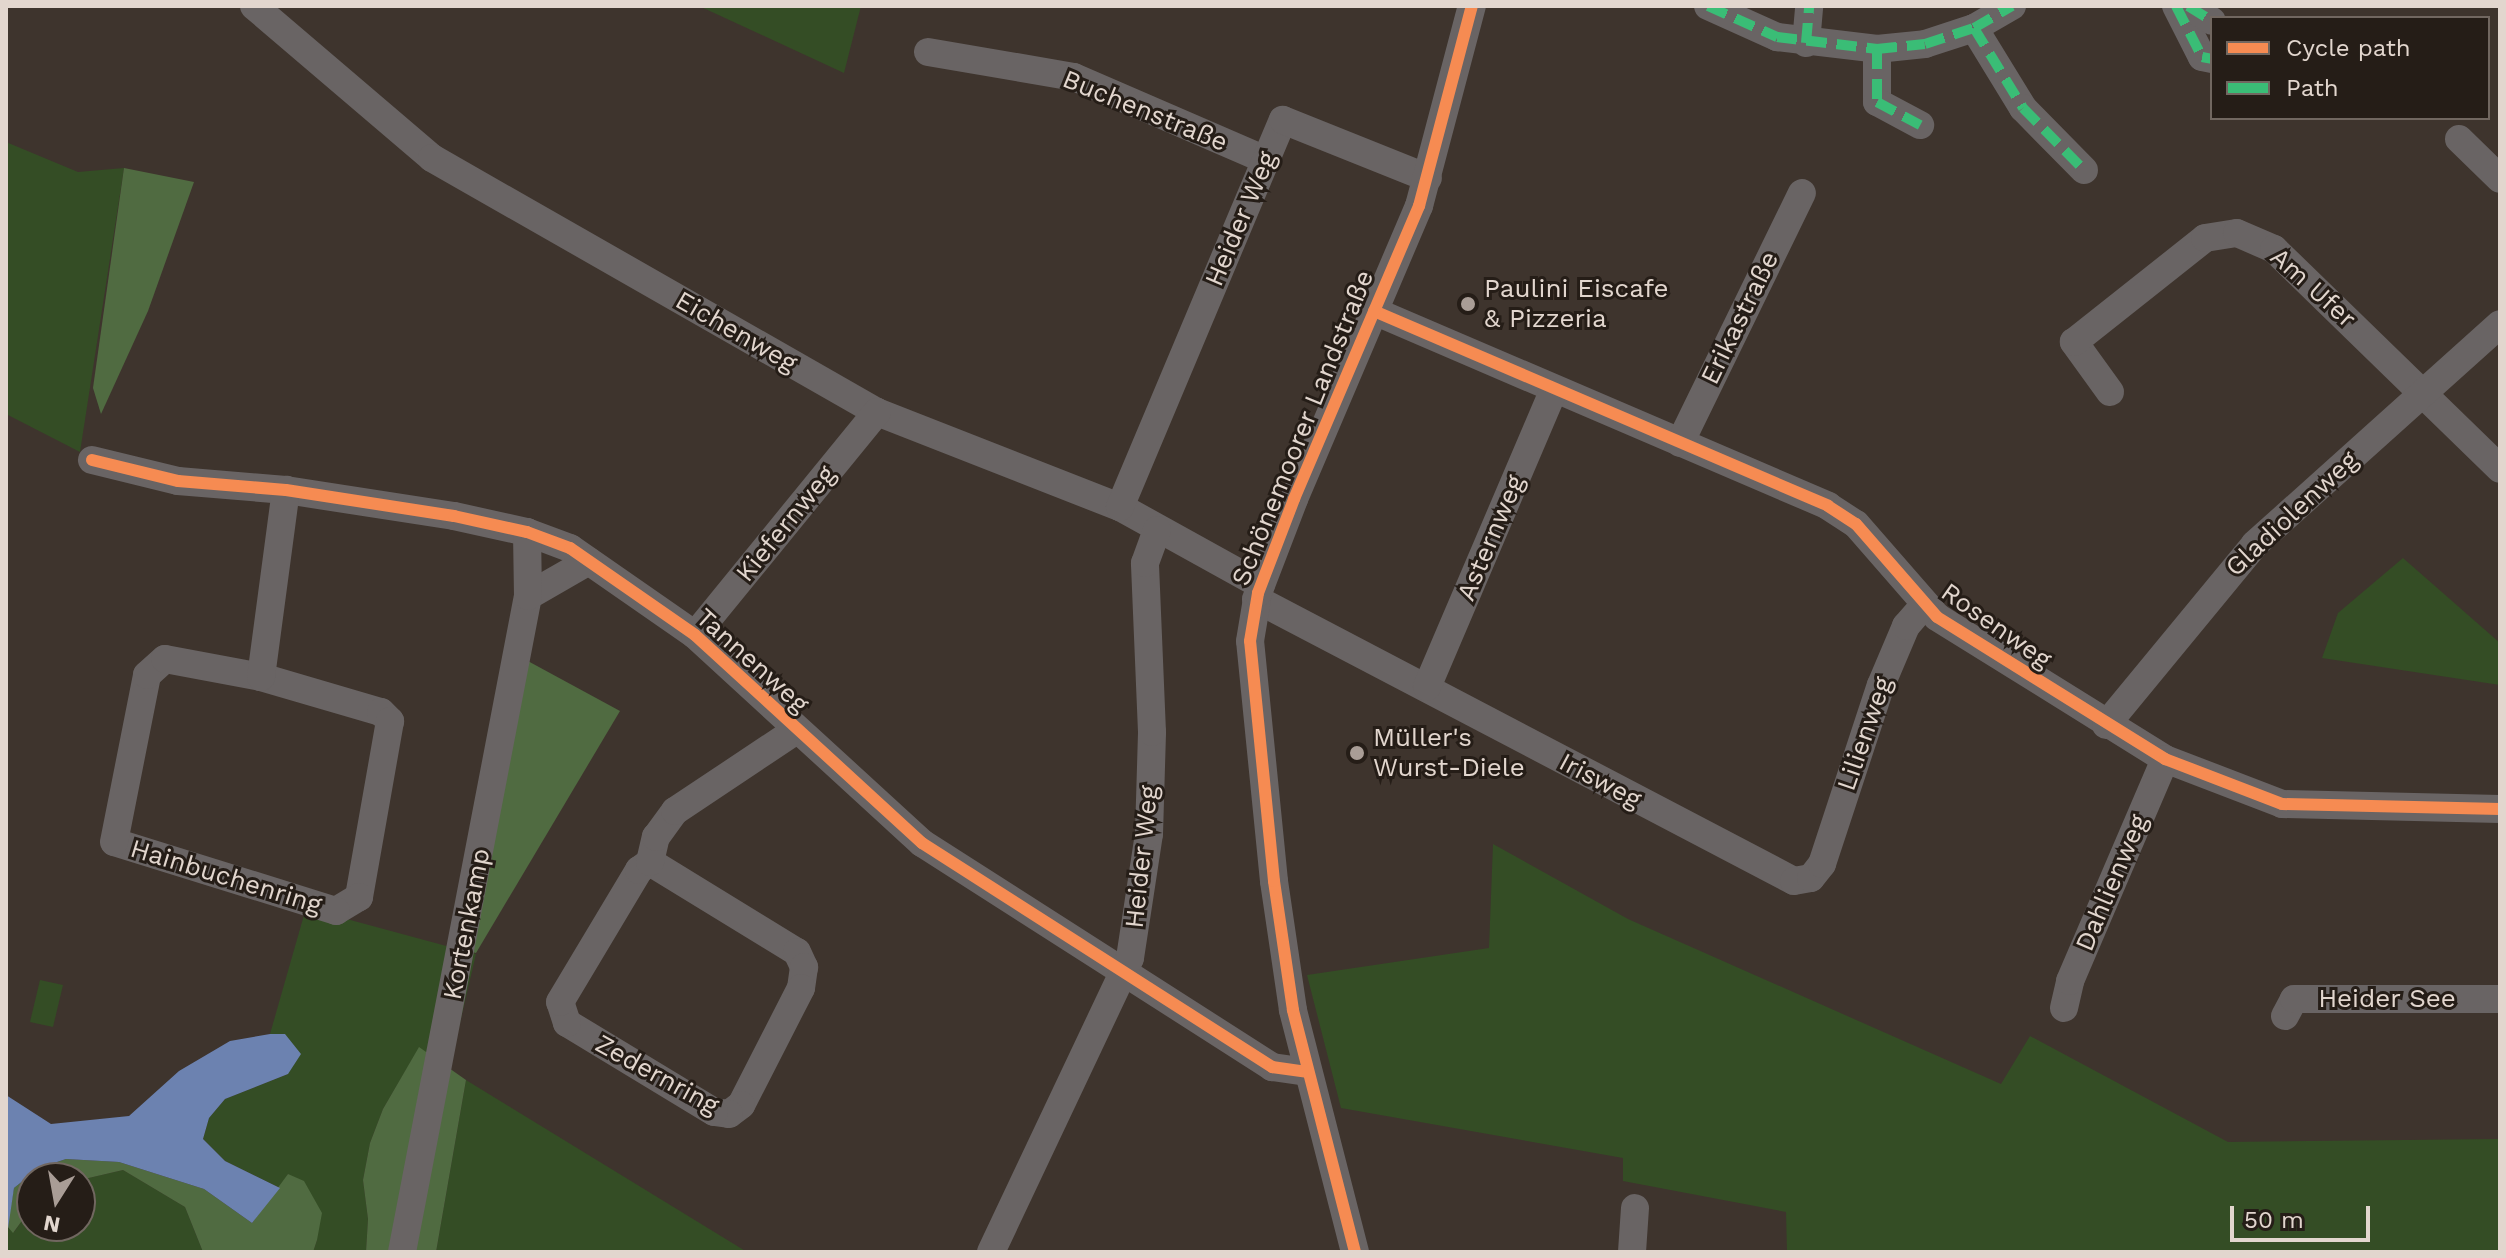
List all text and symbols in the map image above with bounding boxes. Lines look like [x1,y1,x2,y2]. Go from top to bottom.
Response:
legend [2210,16,2490,120]
text: Cycle path [2286,34,2411,62]
street label: Buchenstraße [1058,64,1232,158]
text: Path [2286,74,2339,102]
street label: Heider Weg [1198,146,1284,292]
street label: Am Ufer [2264,241,2362,335]
street label: Erikastraße [1694,246,1786,390]
street label: Schönemoorer Landstraße [1225,265,1381,591]
place label: Paulini Eiscafe & Pizzeria [1484,273,1669,334]
street label: Eichenweg [670,285,802,379]
marker: Paulini Eiscafe & Pizzeria [1459,295,1477,313]
street label: Gladiolenweg [2219,445,2365,583]
street label: Kiefernweg [730,460,842,588]
street label: Asternweg [1451,471,1531,605]
street label: Rosenweg [1935,577,2057,675]
street label: Tannenweg [689,602,815,720]
street label: Lilienweg [1831,673,1899,795]
place label: Müller's Wurst-Diele [1373,722,1525,784]
marker: Müller's Wurst-Diele [1348,744,1366,762]
street label: Irisweg [1554,747,1646,815]
street label: Heider Weg [1119,784,1165,930]
street label: Dahlienweg [2069,810,2155,956]
street label: Hainbuchenring [127,833,325,921]
street label: Kortenkamp [437,846,497,1002]
street label: Heider See [2318,983,2456,1015]
street label: Zedernring [590,1028,724,1122]
north arrow [16,1162,96,1242]
scale bar [2234,1190,2374,1240]
text: 50 m [2244,1206,2304,1234]
text: N [41,1210,62,1238]

